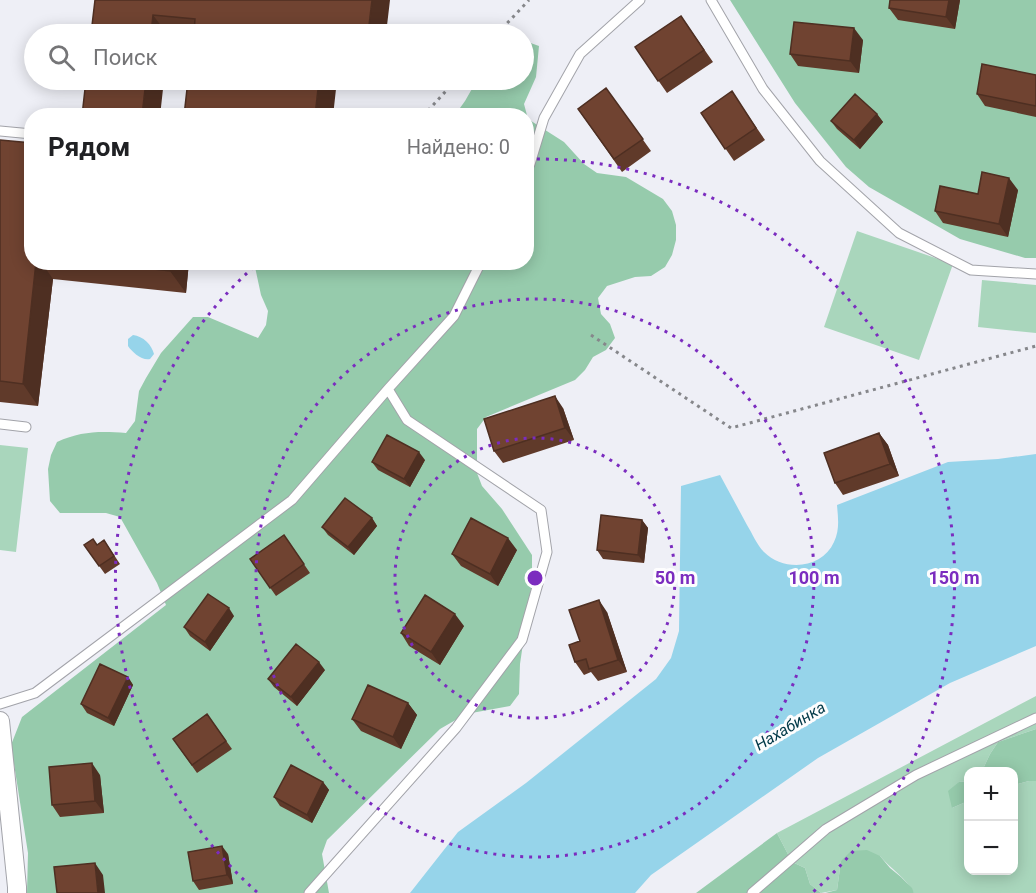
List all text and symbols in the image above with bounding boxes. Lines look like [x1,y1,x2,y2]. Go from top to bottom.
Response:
search box [24,24,534,90]
icon: search [45,41,78,74]
text: Поиск [93,45,157,70]
text: Рядом [48,132,130,162]
text: Найдено: 0 [407,135,510,159]
text: 50 m [655,567,695,588]
text: 100 m [788,567,840,588]
text: 150 m [928,567,980,588]
centre of rings [525,568,545,588]
water label: Нахабинка [751,698,829,754]
map controls [964,767,1018,875]
button: + [964,767,1018,821]
button: − [964,821,1018,875]

